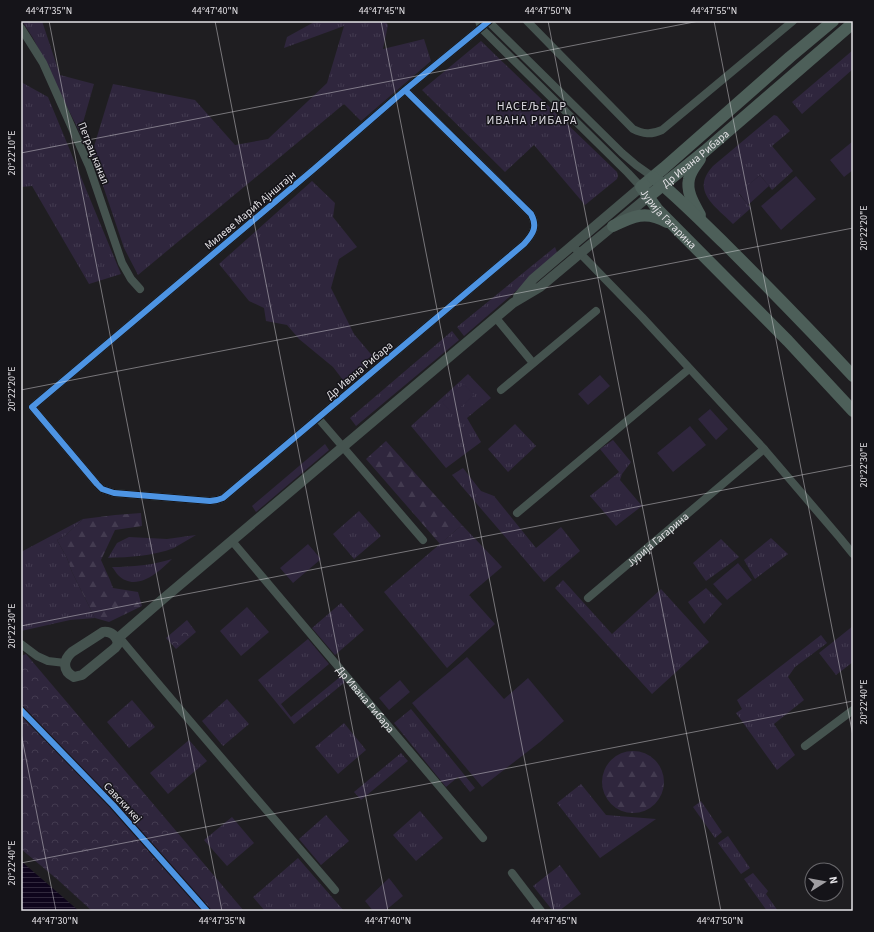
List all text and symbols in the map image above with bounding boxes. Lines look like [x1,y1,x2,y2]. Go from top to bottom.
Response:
text: 44°47'35"N [26,4,72,18]
text: 44°47'40"N [192,4,238,18]
text: 44°47'45"N [359,4,405,18]
text: 44°47'50"N [525,4,571,18]
text: 44°47'55"N [691,4,737,18]
district label: НАСЕЉЕ ДР ИВАНА РИБАРА [486,98,578,129]
street label: Петрац канал [74,120,113,186]
street label: Др Ивана Рибара [659,126,732,191]
text: 20°22'10"E [5,130,19,176]
street label: Милеве Марић Ајнштајн [201,168,299,253]
street label: Јурија Гагарина [637,186,700,253]
text: 20°22'20"E [857,205,871,251]
street label: Др Ивана Рибара [323,338,396,403]
text: 20°22'20"E [5,366,19,412]
text: 20°22'30"E [857,442,871,488]
street label: Јурија Гагарина [624,509,692,570]
text: 20°22'30"E [5,603,19,649]
street label: Др Ивана Рибара [333,663,398,736]
text: 20°22'40"E [857,679,871,725]
street label: Савски кеј [100,779,145,826]
text: 20°22'40"E [5,840,19,886]
north arrow [804,862,844,902]
text: N [825,875,841,885]
text: 44°47'30"N [32,914,78,928]
text: 44°47'35"N [199,914,245,928]
text: 44°47'40"N [365,914,411,928]
text: 44°47'45"N [531,914,577,928]
text: 44°47'50"N [697,914,743,928]

